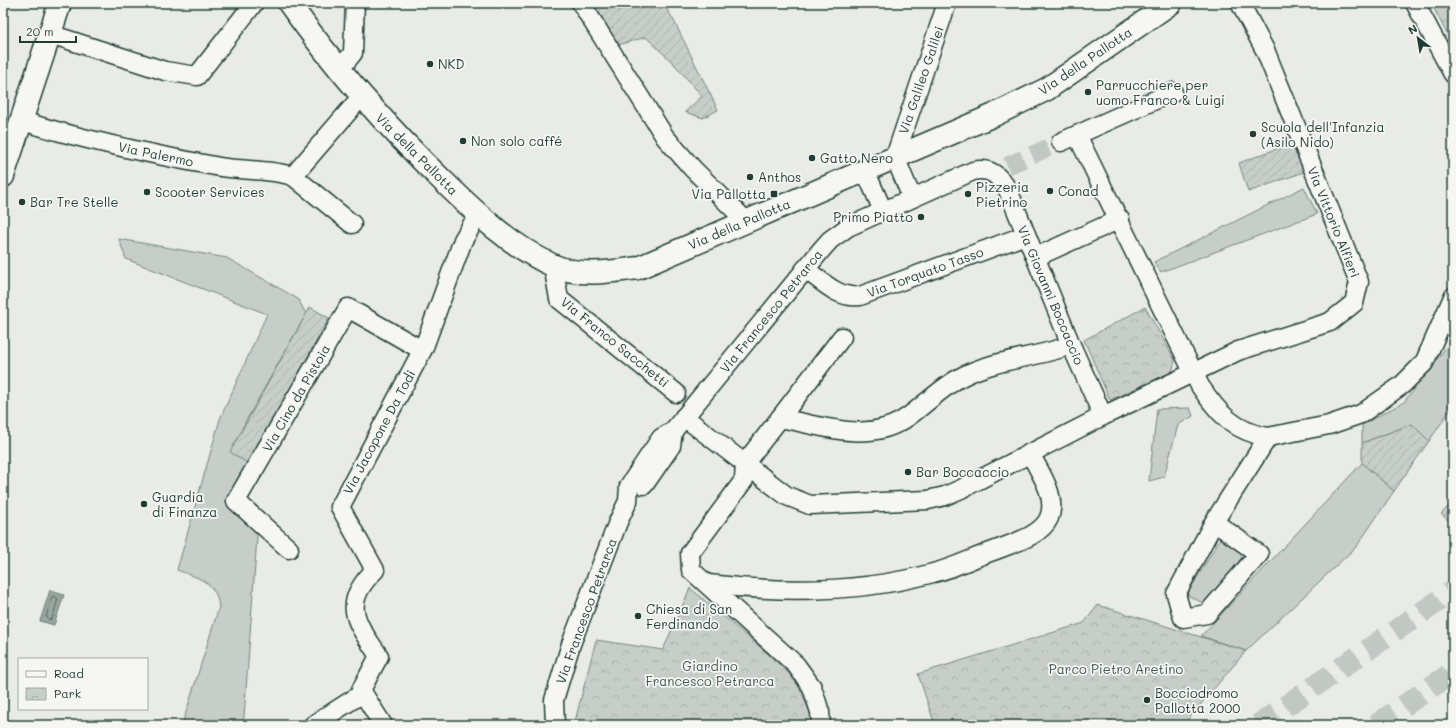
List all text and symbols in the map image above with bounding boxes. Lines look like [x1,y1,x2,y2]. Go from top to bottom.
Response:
scale bar [20,18,76,44]
north arrow [1398,18,1438,58]
text: N [1405,20,1420,38]
text: 20 m [26,23,54,39]
street label: Via della Pallotta [1035,23,1135,98]
street label: Via Galileo Galilei [894,24,947,136]
place label: NKD [438,55,464,72]
marker: NKD [425,59,435,69]
place label: Parrucchiere per uomo Franco & Luigi [1096,76,1225,108]
marker: Parrucchiere per uomo Franco & Luigi [1083,87,1093,97]
street label: Via della Pallotta [373,109,462,198]
place label: Scuola dell'Infanzia (Asilo Nido) [1261,118,1385,150]
marker: Scuola dell'Infanzia (Asilo Nido) [1248,129,1258,139]
place label: Non solo caffé [471,132,562,149]
marker: Non solo caffé [458,136,468,146]
street label: Via Palermo [117,137,196,170]
place label: Gatto Nero [820,149,893,166]
marker: Gatto Nero [807,153,817,163]
street label: Via Vittorio Alfieri [1304,164,1365,280]
place label: Anthos [758,168,801,185]
marker: Anthos [745,172,755,182]
place label: Pizzeria Pietrino [976,178,1029,210]
place label: Conad [1058,182,1099,199]
place label: Scooter Services [155,183,265,200]
place label: Via Pallotta [692,185,766,202]
marker: Conad [1045,186,1055,196]
marker: Scooter Services [142,187,152,197]
marker: Via Pallotta [769,189,779,199]
marker: Pizzeria Pietrino [963,189,973,199]
place label: Bar Tre Stelle [30,193,119,210]
street label: Via della Pallotta [685,194,793,253]
marker: Bar Tre Stelle [17,197,27,207]
place label: Primo Piatto [833,208,913,225]
marker: Primo Piatto [916,212,926,222]
street label: Via Giovanni Boccaccio [1014,223,1089,367]
street label: Via Torquato Tasso [864,242,986,301]
street label: Via Francesco Petrarca [716,246,826,376]
street label: Via Franco Sacchetti [558,293,673,391]
street label: Via Cino da Pistoia [258,341,333,454]
street label: Via Jacopone Da Todi [338,367,419,497]
place label: Bar Boccaccio [916,463,1009,480]
marker: Bar Boccaccio [903,467,913,477]
place label: Guardia di Finanza [152,488,217,520]
marker: Guardia di Finanza [139,499,149,509]
street label: Via Francesco Petrarca [551,536,620,686]
place label: Chiesa di San Ferdinando [646,600,732,632]
marker: Chiesa di San Ferdinando [633,611,643,621]
park label: Giardino Francesco Petrarca [645,657,775,689]
legend [18,658,148,710]
park label: Parco Pietro Aretino [1049,660,1183,677]
text: Road [54,665,84,681]
place label: Bocciodromo Pallotta 2000 [1155,684,1240,716]
text: Park [54,685,81,701]
marker: Bocciodromo Pallotta 2000 [1142,695,1152,705]

